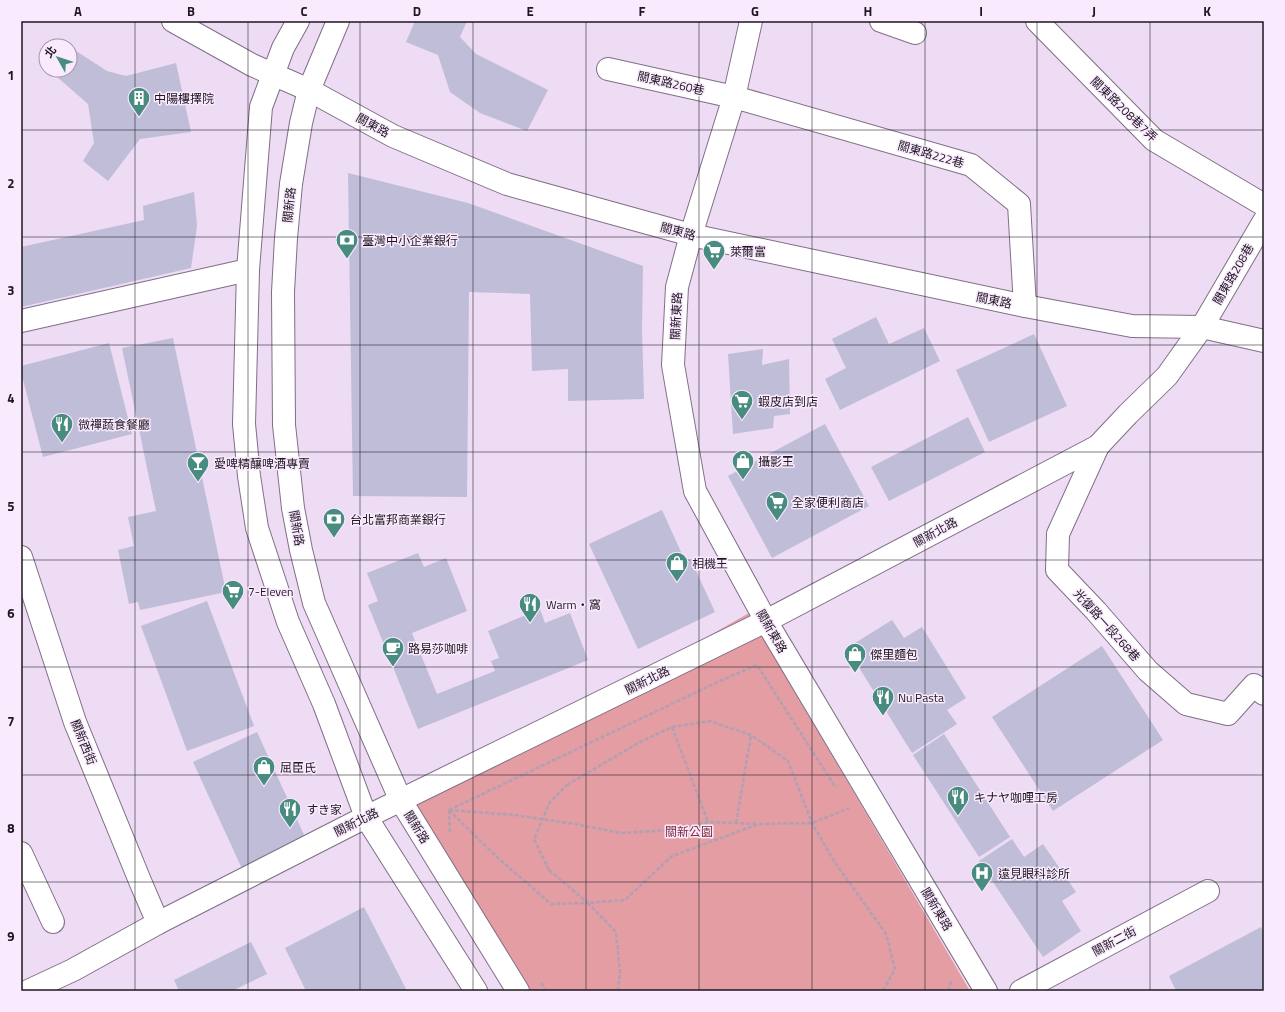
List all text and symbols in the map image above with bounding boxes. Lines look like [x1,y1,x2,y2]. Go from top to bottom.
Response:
text: A [74,1,82,21]
text: B [187,1,195,21]
text: C [300,1,308,21]
text: D [413,1,421,21]
text: E [526,1,534,21]
text: F [639,1,646,21]
text: G [751,1,759,21]
text: H [864,1,872,21]
text: I [979,1,983,21]
text: J [1092,1,1096,21]
text: K [1203,1,1211,21]
north arrow [38,38,78,78]
text: 北 [41,42,60,61]
text: 1 [7,65,15,85]
street label: 關東路260巷 [636,66,706,100]
street label: 關東路208巷7弄 [1086,72,1162,146]
building icon: 中陽樓擇院 [126,85,152,118]
place label: 中陽樓擇院 [154,89,214,108]
street label: 關東路 [353,108,393,142]
street label: 關東路222巷 [896,135,966,173]
text: 2 [7,173,15,193]
street label: 關新路 [278,186,300,224]
street label: 關東路 [658,217,698,245]
bank icon: 臺灣中小企業銀行 [334,227,360,260]
place label: 臺灣中小企業銀行 [362,231,458,250]
supermarket icon: 萊爾富 [701,238,727,271]
street label: 關東路208巷 [1208,240,1258,308]
place label: 萊爾富 [730,242,766,261]
text: 3 [7,280,15,300]
street label: 關東路 [974,287,1014,313]
street label: 關新東路 [665,292,687,340]
text: 4 [7,388,15,408]
supermarket icon: 蝦皮店到店 [729,388,755,421]
place label: 蝦皮店到店 [758,392,818,411]
restaurant icon: 微禪蔬食餐廳 [49,411,75,444]
place label: 微禪蔬食餐廳 [78,415,150,434]
shop icon: 攝影王 [730,448,756,481]
bar icon: 愛啤精釀啤酒專賣 [185,450,211,483]
place label: 攝影王 [758,452,794,471]
place label: 愛啤精釀啤酒專賣 [214,454,310,473]
supermarket icon: 全家便利商店 [764,489,790,522]
place label: 全家便利商店 [792,493,864,512]
text: 5 [7,496,15,516]
bank icon: 台北富邦商業銀行 [321,506,347,539]
street label: 關新路 [285,509,309,547]
place label: 台北富邦商業銀行 [350,510,446,529]
street label: 關新北路 [909,512,961,552]
shop icon: 相機王 [664,550,690,583]
place label: 相機王 [692,554,728,573]
supermarket icon: 7-Eleven [220,578,246,611]
place label: 7-Eleven [248,582,294,601]
street label: 光復路一段268巷 [1069,584,1145,666]
restaurant icon: Warm・窩 [517,591,543,624]
place label: Warm・窩 [546,595,601,614]
text: 6 [7,603,15,623]
street label: 關新東路 [752,605,792,657]
cafe icon: 路易莎咖啡 [380,635,406,668]
place label: 路易莎咖啡 [408,639,468,658]
shop icon: 傑里麵包 [842,641,868,674]
place label: 傑里麵包 [870,645,918,664]
street label: 關新北路 [621,661,673,699]
restaurant icon: Nu Pasta [870,684,896,717]
place label: Nu Pasta [898,688,944,707]
text: 7 [7,711,15,731]
street label: 關新西街 [66,716,102,768]
shop icon: 屈臣氏 [251,754,277,787]
place label: 屈臣氏 [280,758,316,777]
restaurant icon: キナヤ咖哩工房 [945,784,971,817]
place label: キナヤ咖哩工房 [974,788,1058,807]
restaurant icon: すき家 [277,796,303,829]
place label: すき家 [306,800,342,819]
street label: 關新北路 [330,803,382,841]
street label: 關新路 [399,807,435,847]
text: 8 [7,818,15,838]
park label: 關新公園 [665,822,713,841]
hospital icon: 遠見眼科診所 [969,860,995,893]
place label: 遠見眼科診所 [998,864,1070,883]
street label: 關新東路 [916,884,958,934]
street label: 關新二街 [1088,921,1140,961]
text: 9 [7,926,15,946]

